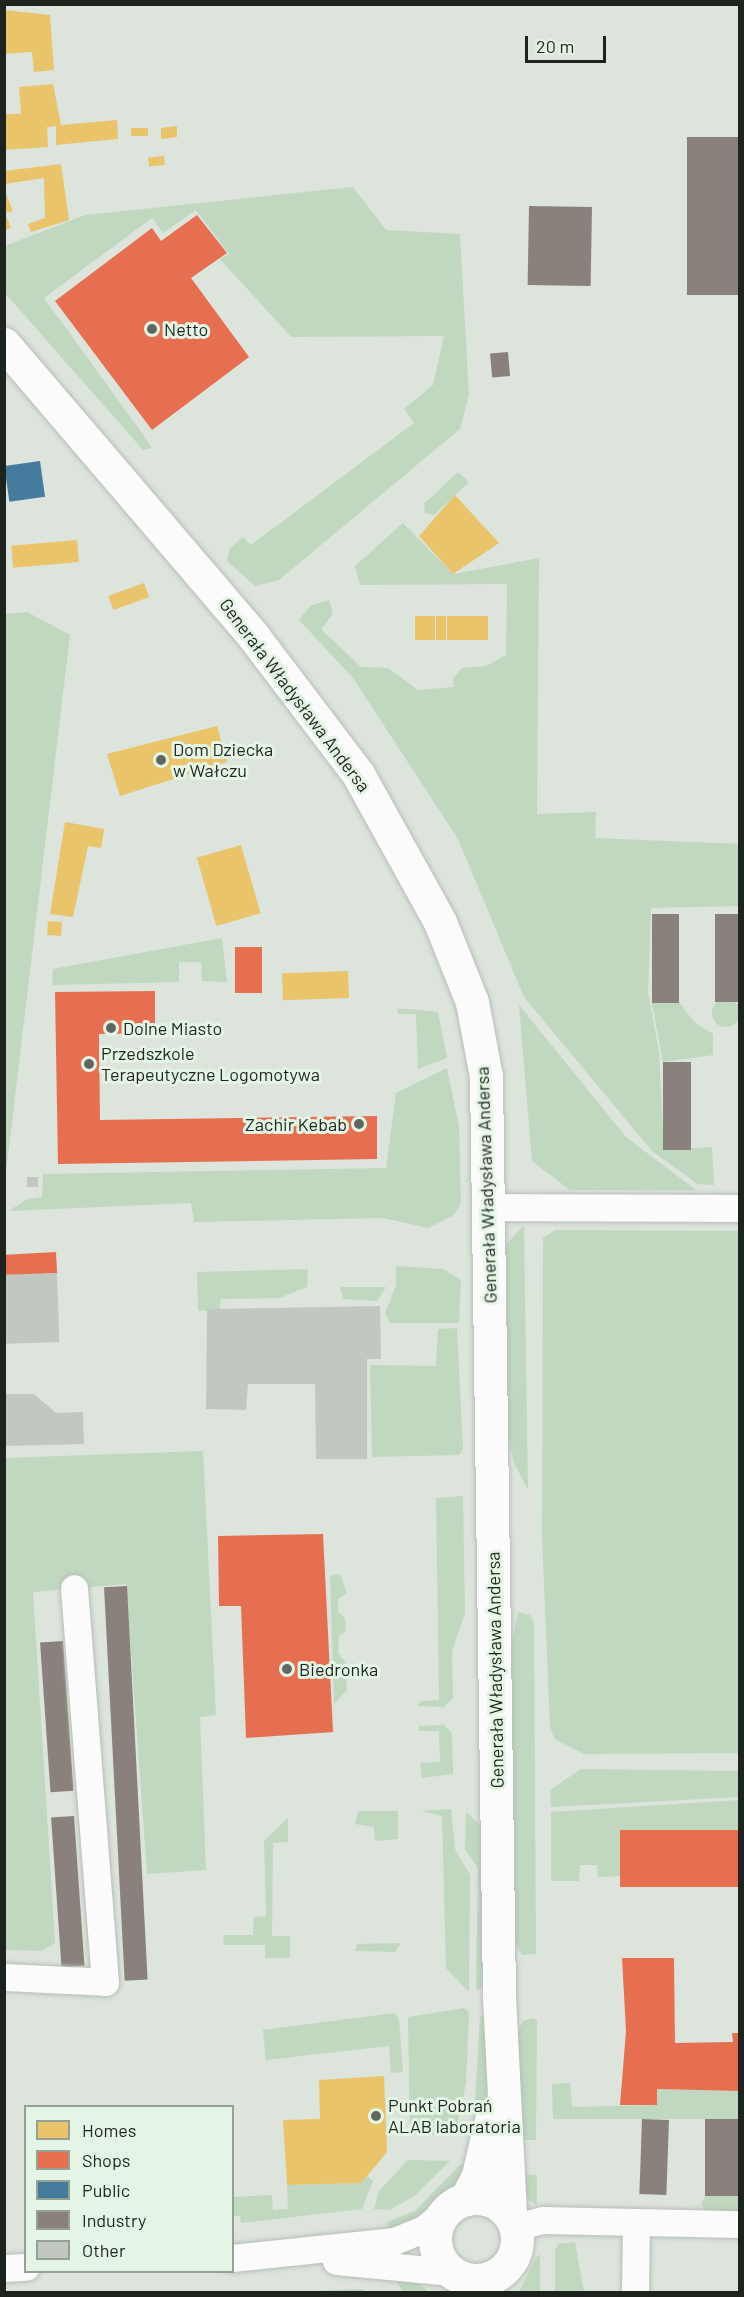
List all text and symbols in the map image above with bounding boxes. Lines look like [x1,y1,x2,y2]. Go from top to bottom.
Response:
scale bar [528,24,609,62]
text: 20 m [536,35,574,57]
place label: Netto [164,318,208,340]
marker: Netto [145,322,159,336]
street label: Generała Władysława Andersa [215,594,375,796]
place label: Dom Dziecka w Wałczu [173,739,273,782]
marker: Dom Dziecka w Wałczu [154,753,168,767]
place label: Dolne Miasto [123,1017,222,1039]
marker: Dolne Miasto [104,1021,118,1035]
place label: Przedszkole Terapeutyczne Logomotywa [101,1043,320,1086]
marker: Przedszkole Terapeutyczne Logomotywa [82,1057,96,1071]
street label: Generała Władysława Andersa [471,1066,501,1304]
place label: Zachir Kebab [245,1113,347,1135]
marker: Zachir Kebab [352,1117,366,1131]
street label: Generała Władysława Andersa [482,1551,508,1789]
place label: Biedronka [299,1658,378,1680]
marker: Biedronka [280,1662,294,1676]
place label: Punkt Pobrań ALAB laboratoria [388,2095,521,2138]
legend [24,2105,234,2273]
marker: Punkt Pobrań ALAB laboratoria [369,2109,383,2123]
text: Homes [82,2119,136,2141]
text: Shops [82,2149,131,2171]
text: Public [82,2179,130,2201]
text: Industry [82,2209,146,2231]
text: Other [82,2239,125,2261]

